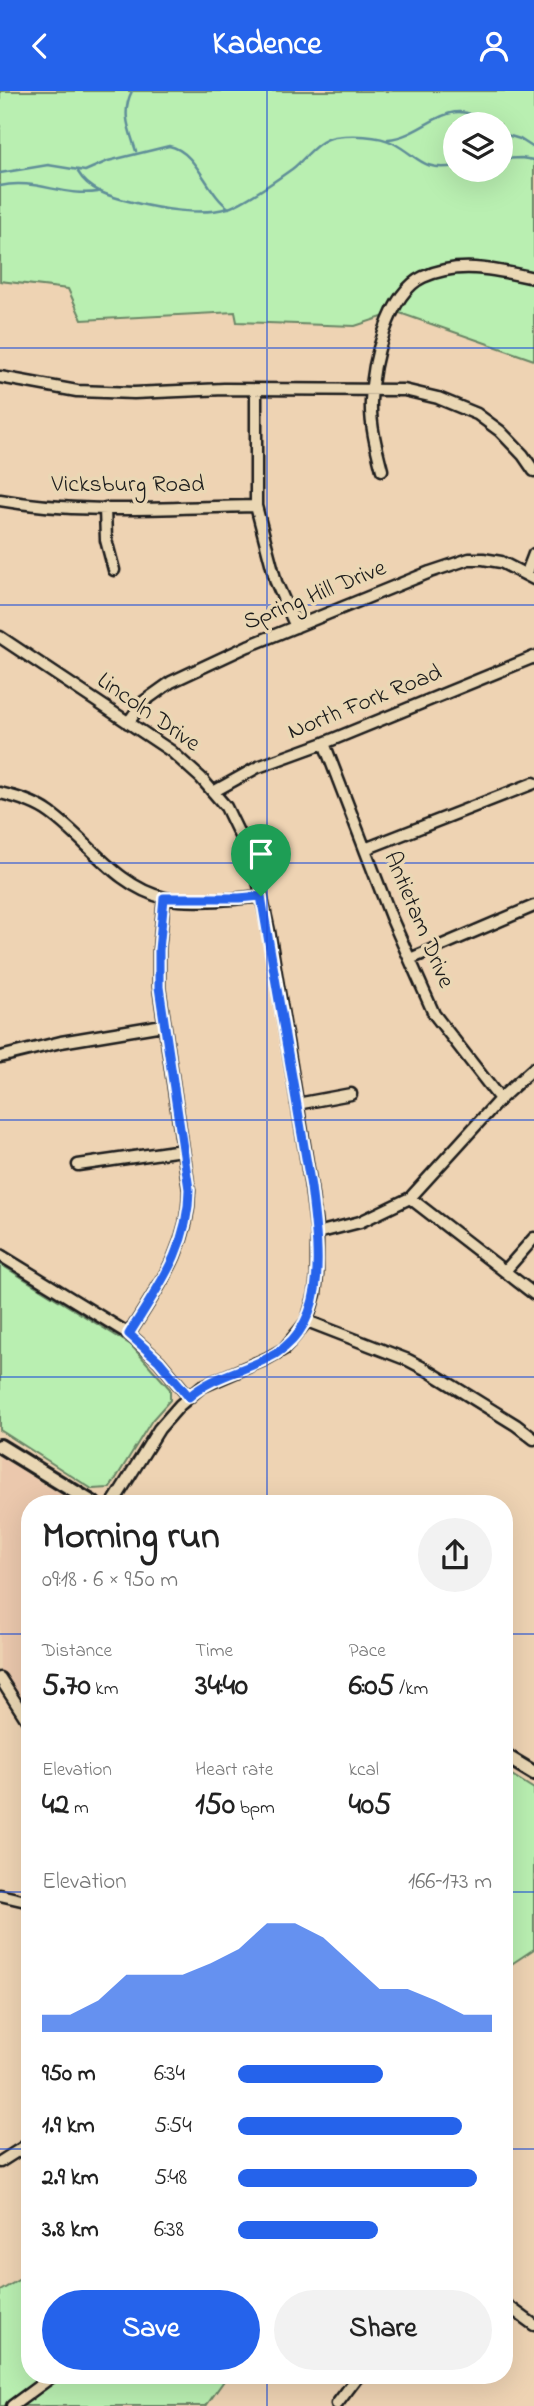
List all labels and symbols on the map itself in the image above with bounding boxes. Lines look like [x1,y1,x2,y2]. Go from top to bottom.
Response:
street label: Vicksburg Road [51,468,205,503]
street label: Spring Hill Drive [238,551,392,641]
street label: North Fork Road [283,656,448,750]
street label: Lincoln Drive [89,664,207,762]
pin [231,824,291,896]
street label: Antietam Drive [373,846,463,994]

